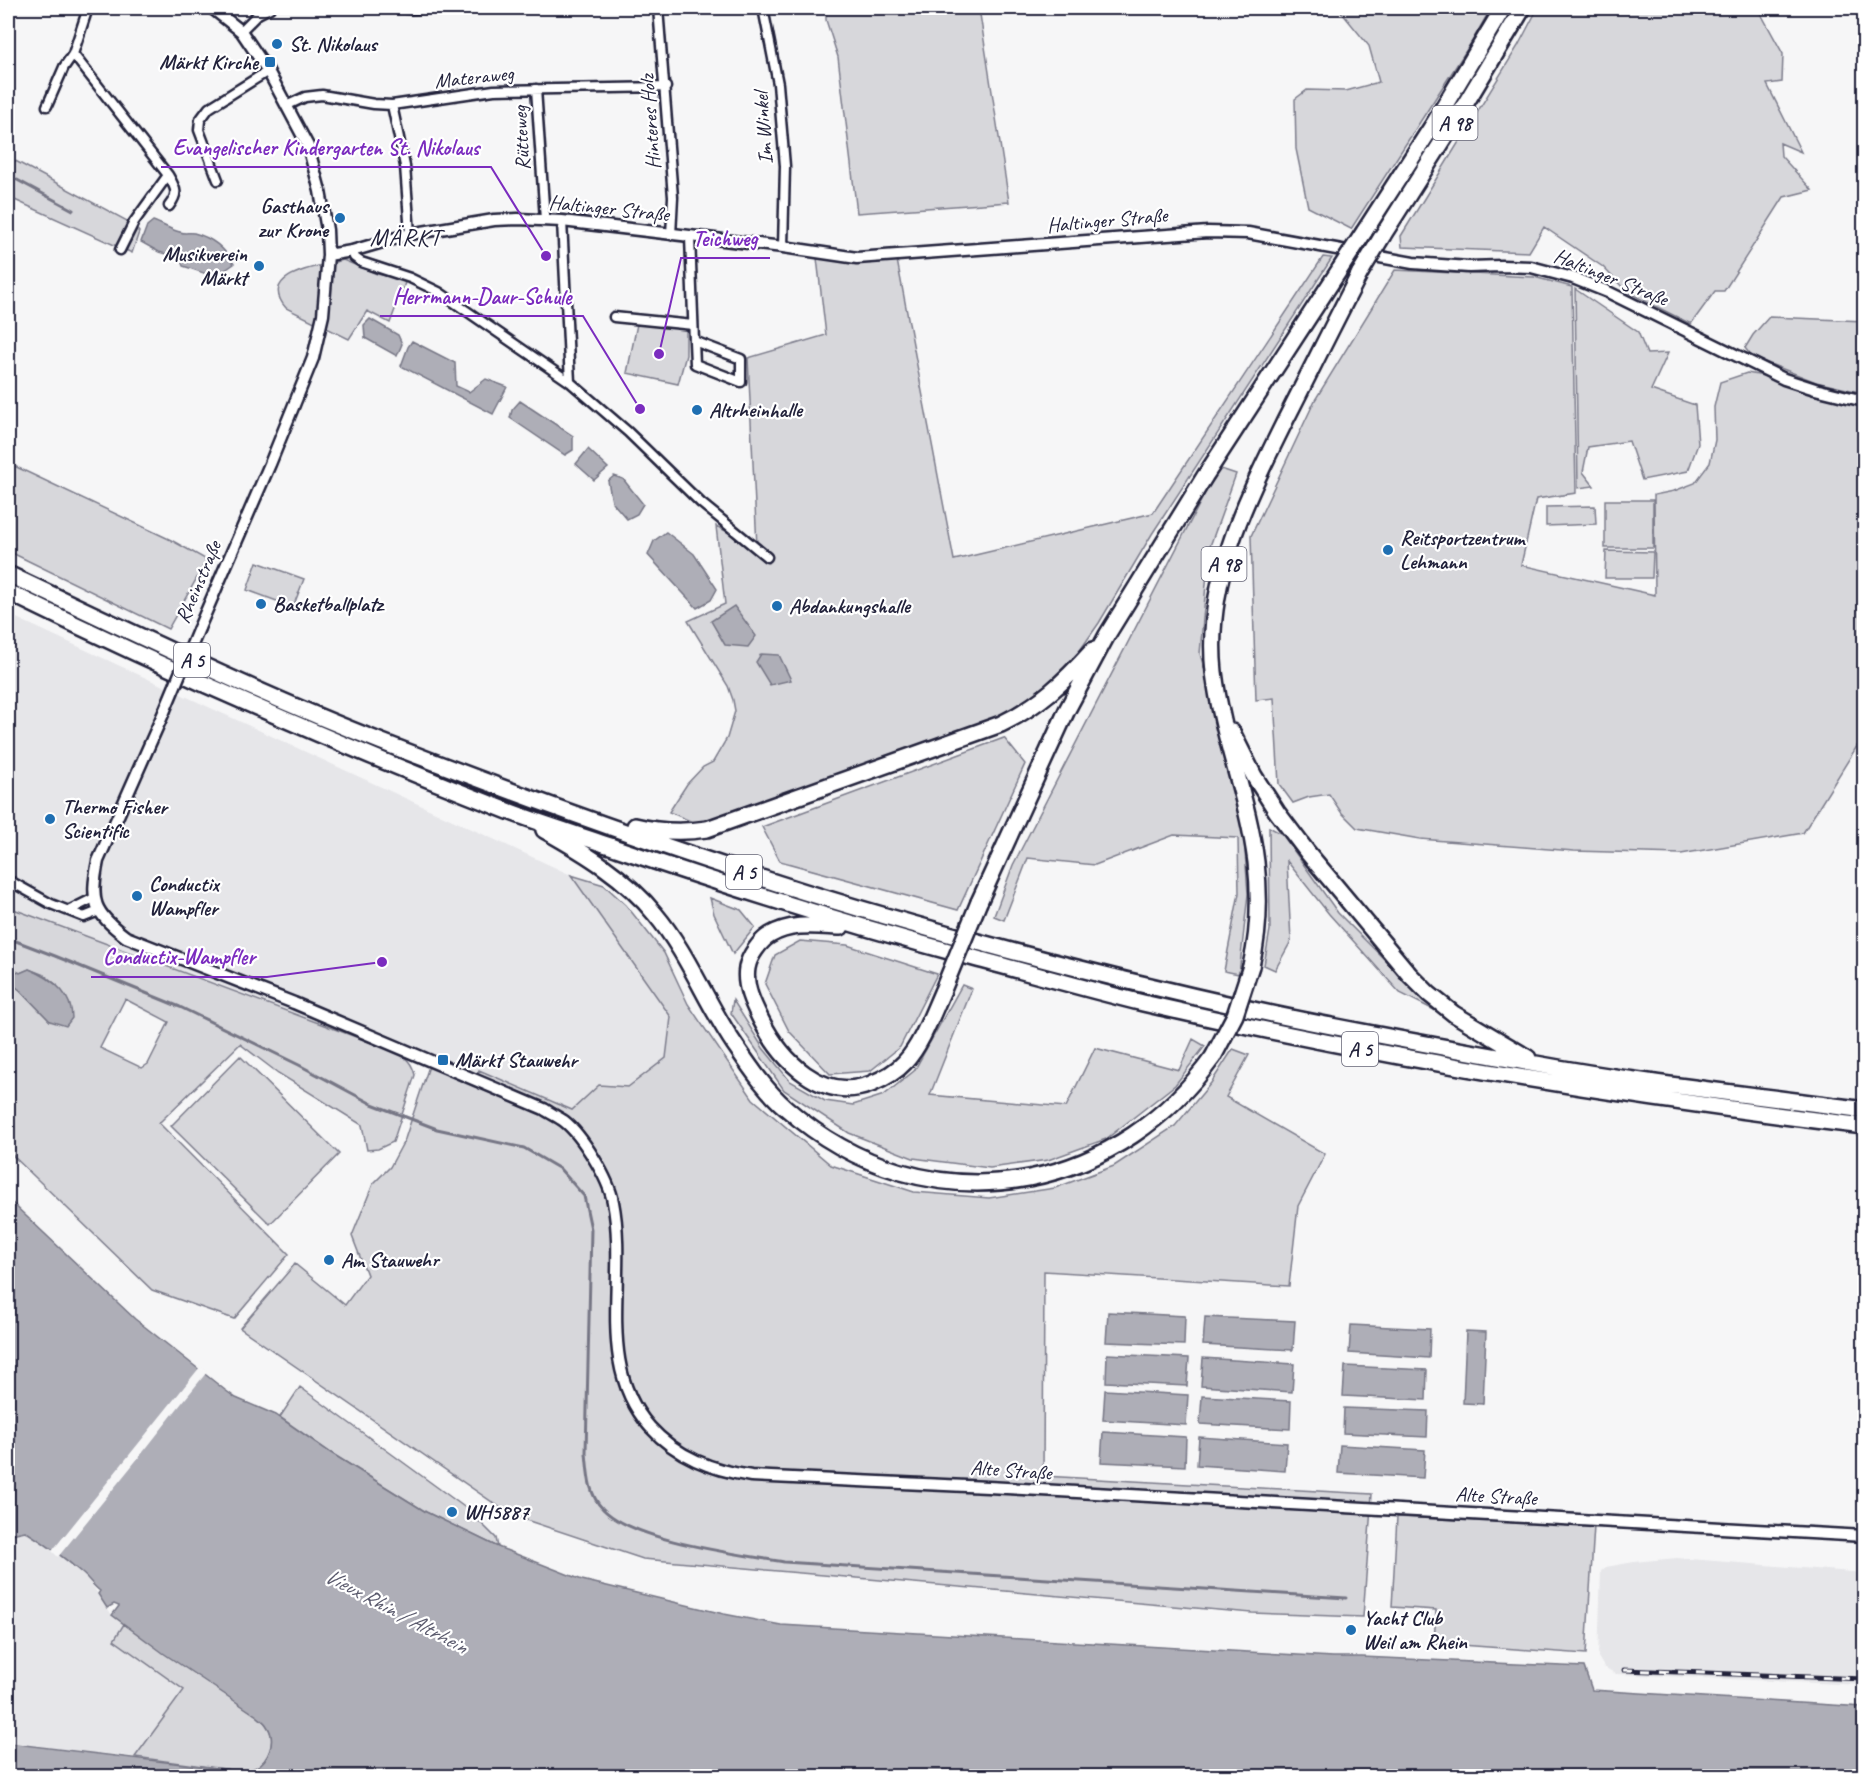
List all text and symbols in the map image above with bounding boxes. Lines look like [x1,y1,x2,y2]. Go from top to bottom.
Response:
place label: St. Nikolaus [289,31,379,57]
marker: St. Nikolaus [270,37,284,51]
place label: Märkt Kirche [159,49,260,75]
marker: Märkt Kirche [263,55,277,69]
street label: Materaweg [433,60,516,94]
street label: Hinteres Holz [634,72,666,170]
street label: Im Winkel [747,88,778,165]
street label: Rütteweg [506,103,536,171]
road number: A 98 [1432,106,1478,140]
callout: Evangelischer Kindergarten St. Nikolaus [161,127,491,167]
text: Evangelischer Kindergarten St. Nikolaus [173,134,482,162]
street label: Haltinger Straße [548,189,673,227]
place label: Gasthaus zur Krone [258,193,331,243]
street label: Haltinger Straße [1046,202,1170,238]
marker: Gasthaus zur Krone [333,211,347,225]
callout: Teichweg [681,218,770,258]
district label: MÄRKT [370,222,446,252]
text: Teichweg [693,225,759,253]
place label: Musikverein Märkt [163,241,250,291]
street label: Haltinger Straße [1550,242,1674,312]
marker: Musikverein Märkt [252,259,266,273]
callout: Herrmann-Daur-Schule [380,276,583,316]
text: Herrmann-Daur-Schule [393,283,573,311]
place label: Altrheinhalle [709,397,804,423]
marker: Altrheinhalle [690,403,704,417]
place label: Reitsportzentrum Lehmann [1400,525,1526,575]
street label: Rheinstraße [169,535,228,627]
marker: Reitsportzentrum Lehmann [1381,543,1395,557]
road number: A 98 [1202,547,1246,581]
place label: Basketballplatz [273,591,385,617]
place label: Abdankungshalle [789,593,912,619]
marker: Basketballplatz [254,597,268,611]
marker: Abdankungshalle [770,599,784,613]
road number: A 5 [174,643,210,677]
place label: Thermo Fisher Scientific [62,794,169,844]
marker: Thermo Fisher Scientific [43,812,57,826]
road number: A 5 [726,855,762,889]
place label: Conductix Wampfler [149,871,221,921]
marker: Conductix Wampfler [130,889,144,903]
callout: Conductix-Wampfler [91,937,267,977]
text: Conductix-Wampfler [103,943,257,971]
road number: A 5 [1342,1032,1378,1066]
place label: Märkt Stauwehr [455,1047,579,1073]
marker: Märkt Stauwehr [436,1053,450,1067]
place label: Am Stauwehr [341,1247,441,1273]
marker: Am Stauwehr [322,1253,336,1267]
street label: Alte Straße [970,1454,1055,1486]
street label: Alte Straße [1455,1481,1539,1511]
place label: WH5887 [464,1499,531,1525]
marker: WH5887 [445,1505,459,1519]
water label: Vieux Rhin / Altrhein [320,1562,474,1661]
place label: Yacht Club Weil am Rhein [1363,1605,1468,1655]
marker: Yacht Club Weil am Rhein [1344,1623,1358,1637]

